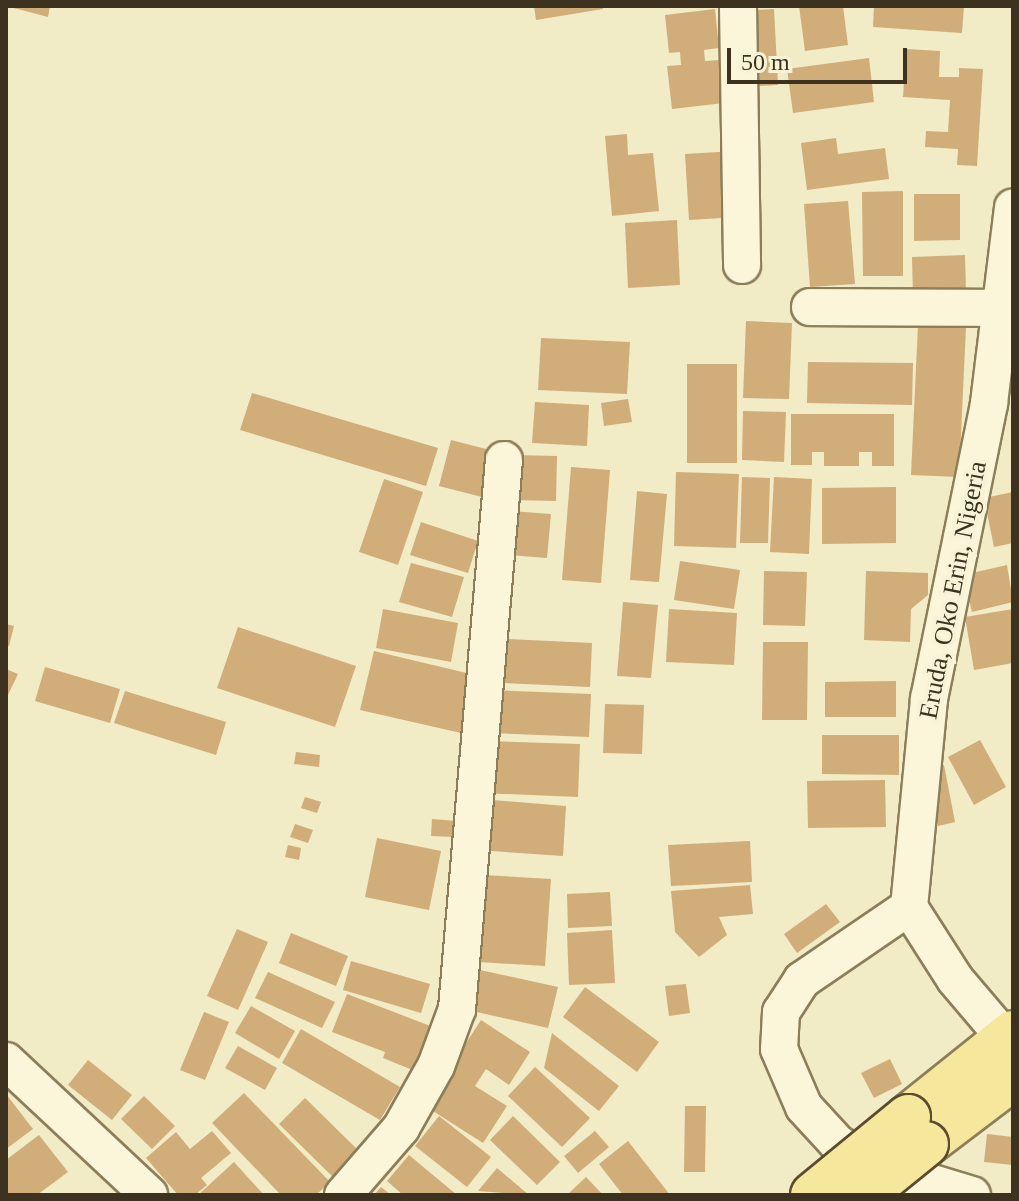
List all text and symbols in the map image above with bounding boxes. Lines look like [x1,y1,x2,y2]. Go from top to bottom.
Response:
scale bar [731,32,911,82]
text: 50 m [741,49,790,75]
street label: Eruda, Oko Erin, Nigeria [913,458,993,722]

